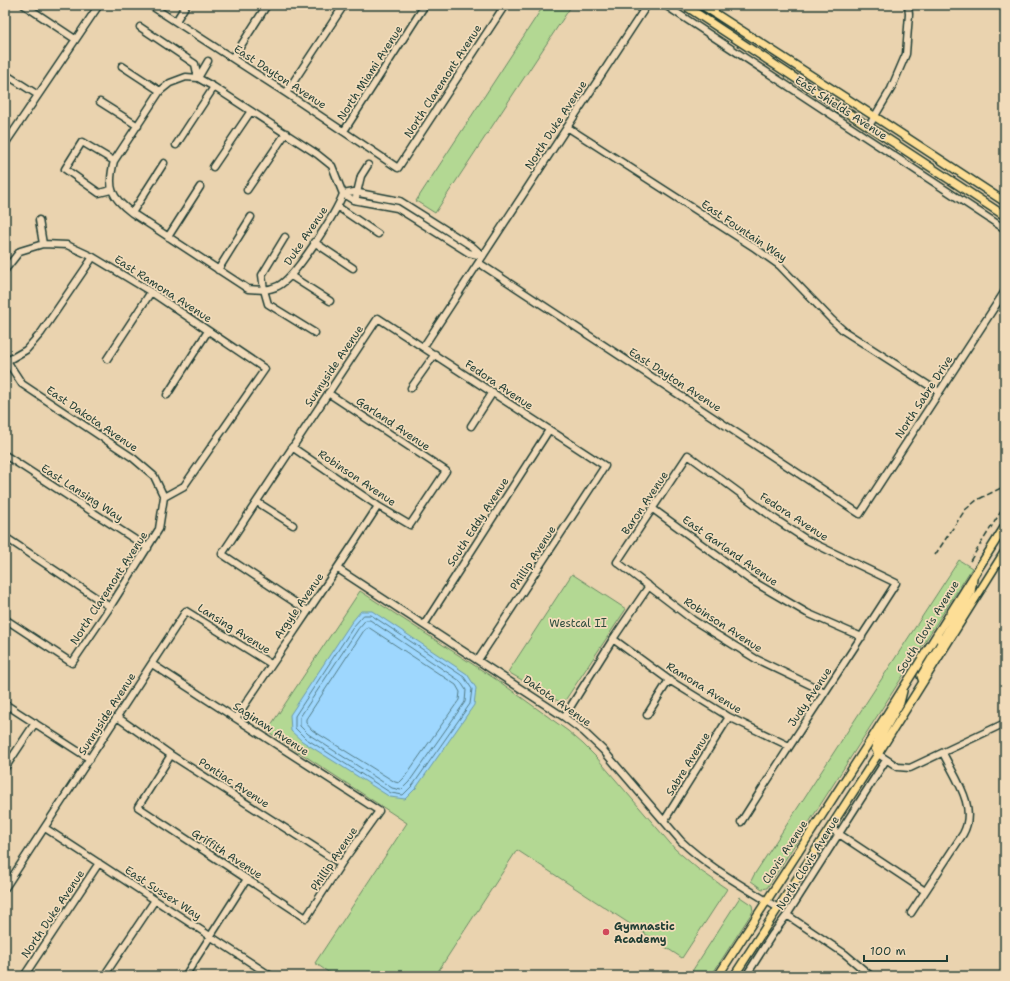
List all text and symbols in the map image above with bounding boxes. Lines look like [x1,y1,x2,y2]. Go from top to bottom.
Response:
street label: North Claremont Avenue [401,21,485,141]
street label: North Miami Avenue [334,23,406,123]
street label: East Dayton Avenue [231,41,329,113]
street label: East Shields Avenue [792,73,890,143]
street label: North Duke Avenue [522,78,590,172]
street label: East Fountain Way [698,197,790,265]
street label: Duke Avenue [281,204,331,268]
street label: East Ramona Avenue [111,252,215,326]
street label: Sunnyside Avenue [301,322,367,410]
street label: East Dayton Avenue [626,344,724,416]
street label: North Sabre Drive [892,353,956,441]
street label: Fedora Avenue [462,357,536,413]
street label: East Dakota Avenue [43,383,141,455]
street label: Garland Avenue [353,394,433,454]
street label: Robinson Avenue [315,446,399,510]
street label: East Lansing Way [38,461,126,525]
street label: Baron Avenue [618,468,672,538]
street label: South Eddy Avenue [444,475,512,569]
street label: Fedora Avenue [757,489,831,545]
street label: East Garland Avenue [679,512,781,590]
street label: Phillip Avenue [506,523,560,593]
street label: North Claremont Avenue [67,528,151,648]
street label: Argyle Avenue [271,570,327,642]
street label: South Clovis Avenue [893,578,963,676]
street label: Robinson Avenue [681,594,765,656]
street label: Lansing Avenue [195,601,273,657]
park label: Westcal II [549,616,607,631]
street label: Ramona Avenue [663,659,745,717]
street label: Judy Avenue [785,664,835,730]
street label: Sunnyside Avenue [75,670,139,758]
street label: Dakota Avenue [520,672,594,730]
street label: Saginaw Avenue [230,699,312,759]
street label: Sabre Avenue [662,729,714,799]
street label: Pontiac Avenue [196,754,272,812]
street label: North Clovis Avenue [773,813,843,913]
street label: Clovis Avenue [759,817,811,887]
street label: Phillip Avenue [307,824,361,894]
street label: Griffith Avenue [189,825,265,883]
street label: East Sussex Way [122,863,204,923]
street label: North Duke Avenue [18,867,88,961]
place label: Gymnastic Academy [614,919,675,947]
marker: Gymnastic Academy [601,927,611,937]
scale bar [864,937,947,963]
text: 100 m [870,943,906,959]

